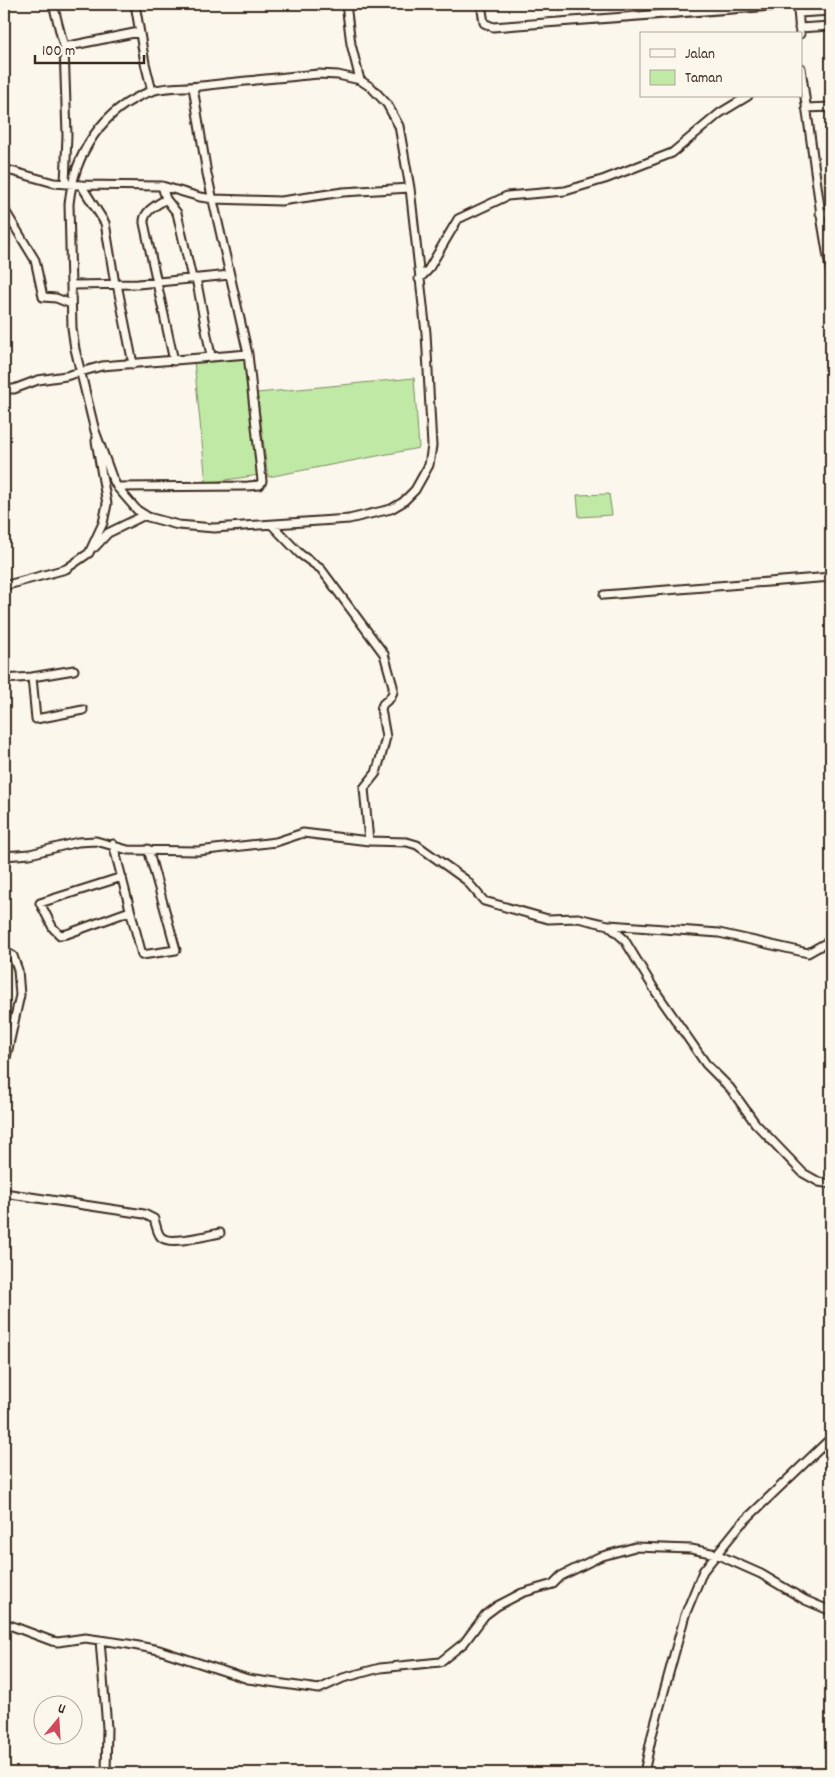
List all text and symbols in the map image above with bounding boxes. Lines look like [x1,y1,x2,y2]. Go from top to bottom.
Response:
scale bar [35,32,144,64]
legend [640,32,802,98]
text: 100 m [42,41,75,63]
text: Jalan [685,44,715,66]
text: Taman [685,68,722,90]
north arrow [32,1694,82,1744]
text: U [55,1699,68,1720]

